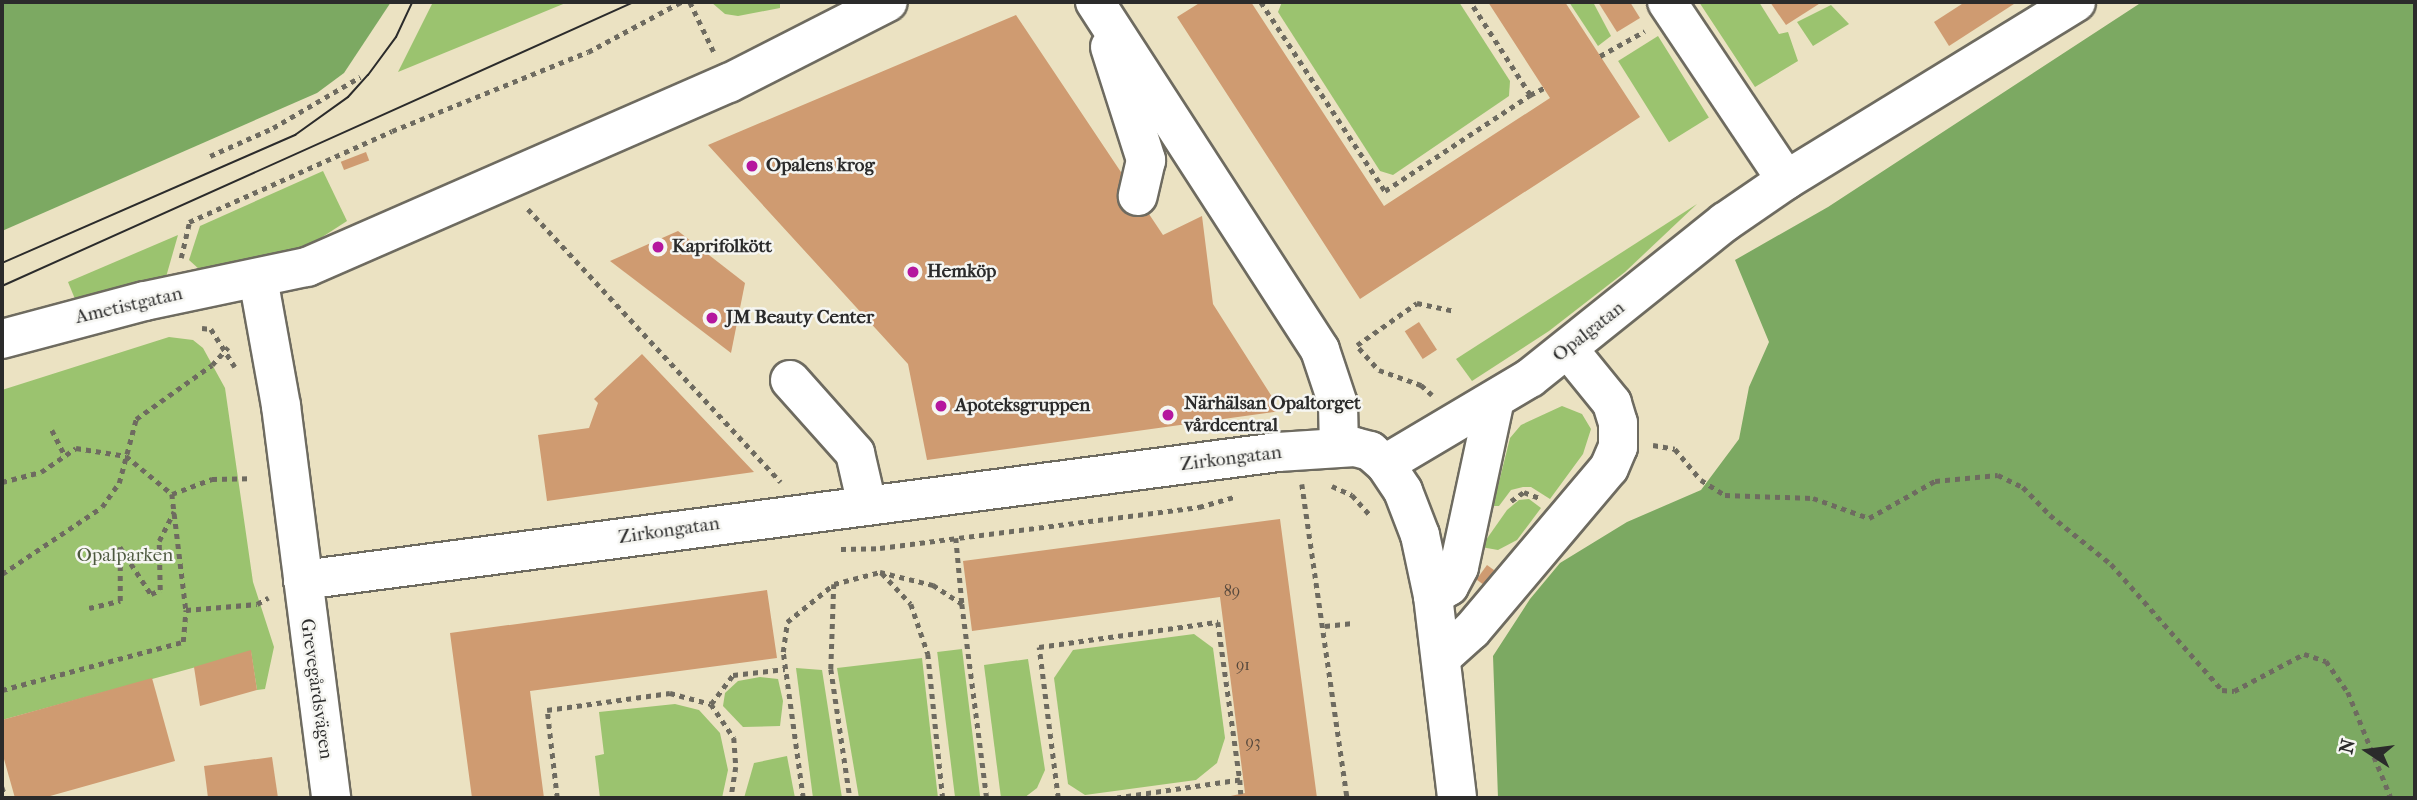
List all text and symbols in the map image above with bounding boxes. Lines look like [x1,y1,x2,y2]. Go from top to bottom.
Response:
place label: Opalens krog [766,155,875,177]
marker: Opalens krog [744,158,760,174]
place label: Kaprifolkött [672,236,772,258]
marker: Kaprifolkött [650,239,666,255]
place label: Hemköp [927,261,996,283]
marker: Hemköp [905,264,921,280]
street label: Ametistgatan [73,283,185,329]
street label: Opalgatan [1548,297,1630,367]
place label: JM Beauty Center [726,307,874,329]
marker: JM Beauty Center [704,310,720,326]
place label: Närhälsan Opaltorget vårdcentral [1184,393,1361,437]
place label: Apoteksgruppen [955,395,1090,417]
marker: Apoteksgruppen [933,398,949,414]
marker: Närhälsan Opaltorget vårdcentral [1158,405,1178,425]
street label: Zirkongatan [1179,441,1283,477]
street label: Zirkongatan [617,513,721,549]
park label: Opalparken [77,545,173,567]
house number: 89 [1224,581,1240,601]
street label: Grevegårdsvägen [295,617,337,761]
house number: 91 [1236,655,1250,675]
north arrow [2333,716,2403,786]
house number: 93 [1246,732,1260,752]
text: N [2335,737,2360,756]

